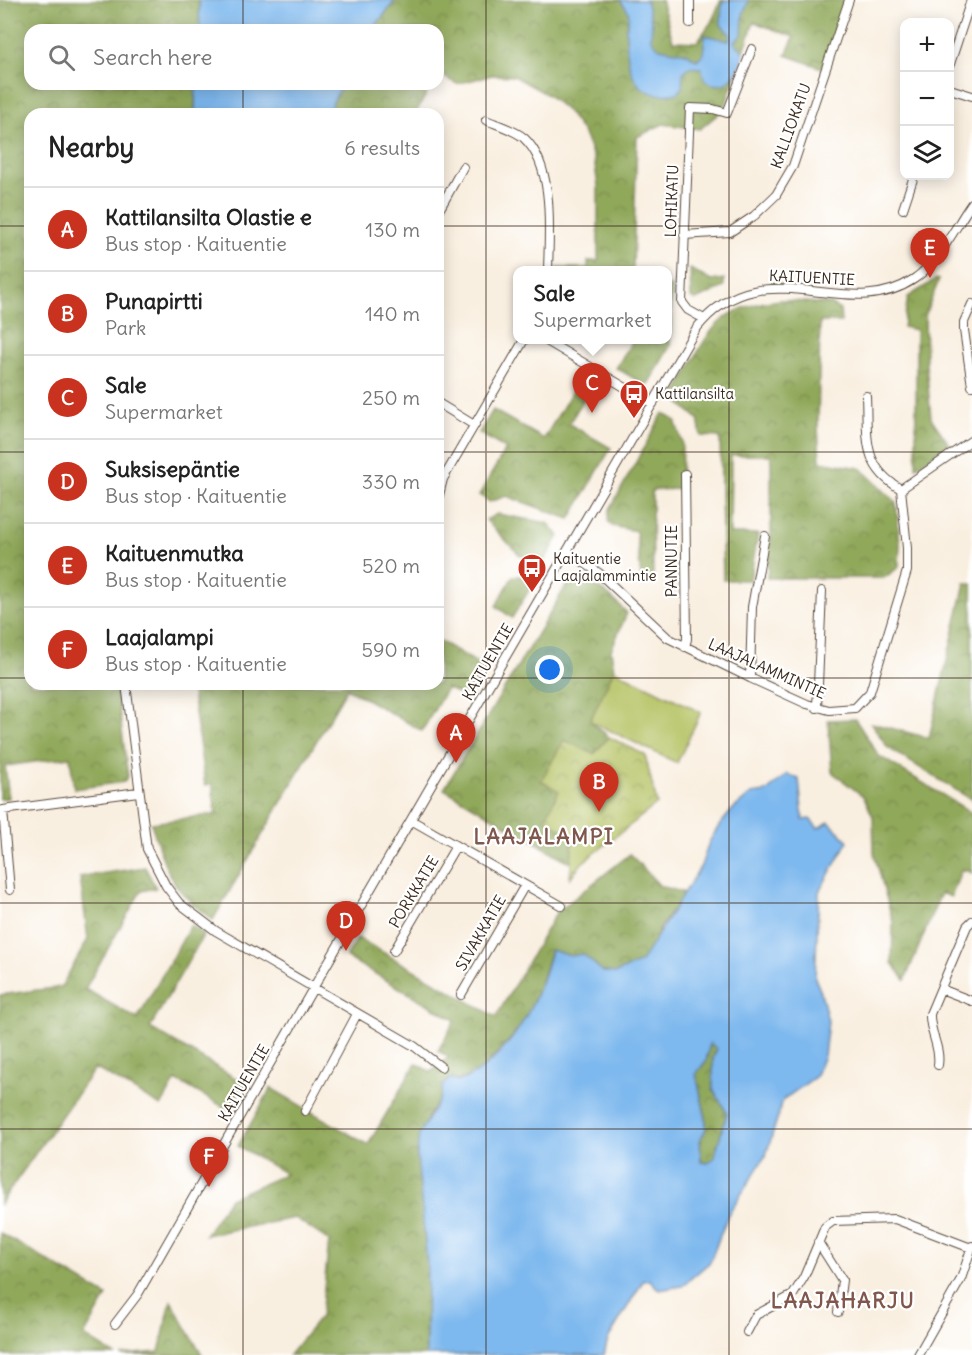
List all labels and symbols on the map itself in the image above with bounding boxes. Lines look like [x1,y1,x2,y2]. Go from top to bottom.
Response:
street label: KALLIOKATU [766,81,815,171]
street label: LOHIKATU [661,164,682,238]
pin: E [910,228,950,278]
street label: KAITUENTIE [769,266,856,289]
pin: C [572,364,612,413]
bus stop icon: Kattilansilta [618,378,650,420]
place label: Kattilansilta [655,384,734,403]
street label: PANNUTIE [662,525,681,597]
place label: Kaituentie Laajalammintie [553,549,657,585]
bus stop icon: Kaituentie Laajalammintie [516,552,548,594]
street label: KAITUENTIE [458,620,517,704]
street label: LAAJALAMMINTIE [705,634,829,703]
your location [535,655,564,684]
pin: A [436,714,476,763]
pin: B [580,762,618,812]
district label: LAAJALAMPI [474,823,615,850]
street label: PORKKATIE [385,852,443,931]
street label: SIVAKKATIE [451,891,510,974]
pin: D [326,902,366,951]
street label: KAITUENTIE [214,1041,273,1125]
pin: F [190,1138,228,1187]
district label: LAAJAHARJU [771,1287,915,1314]

